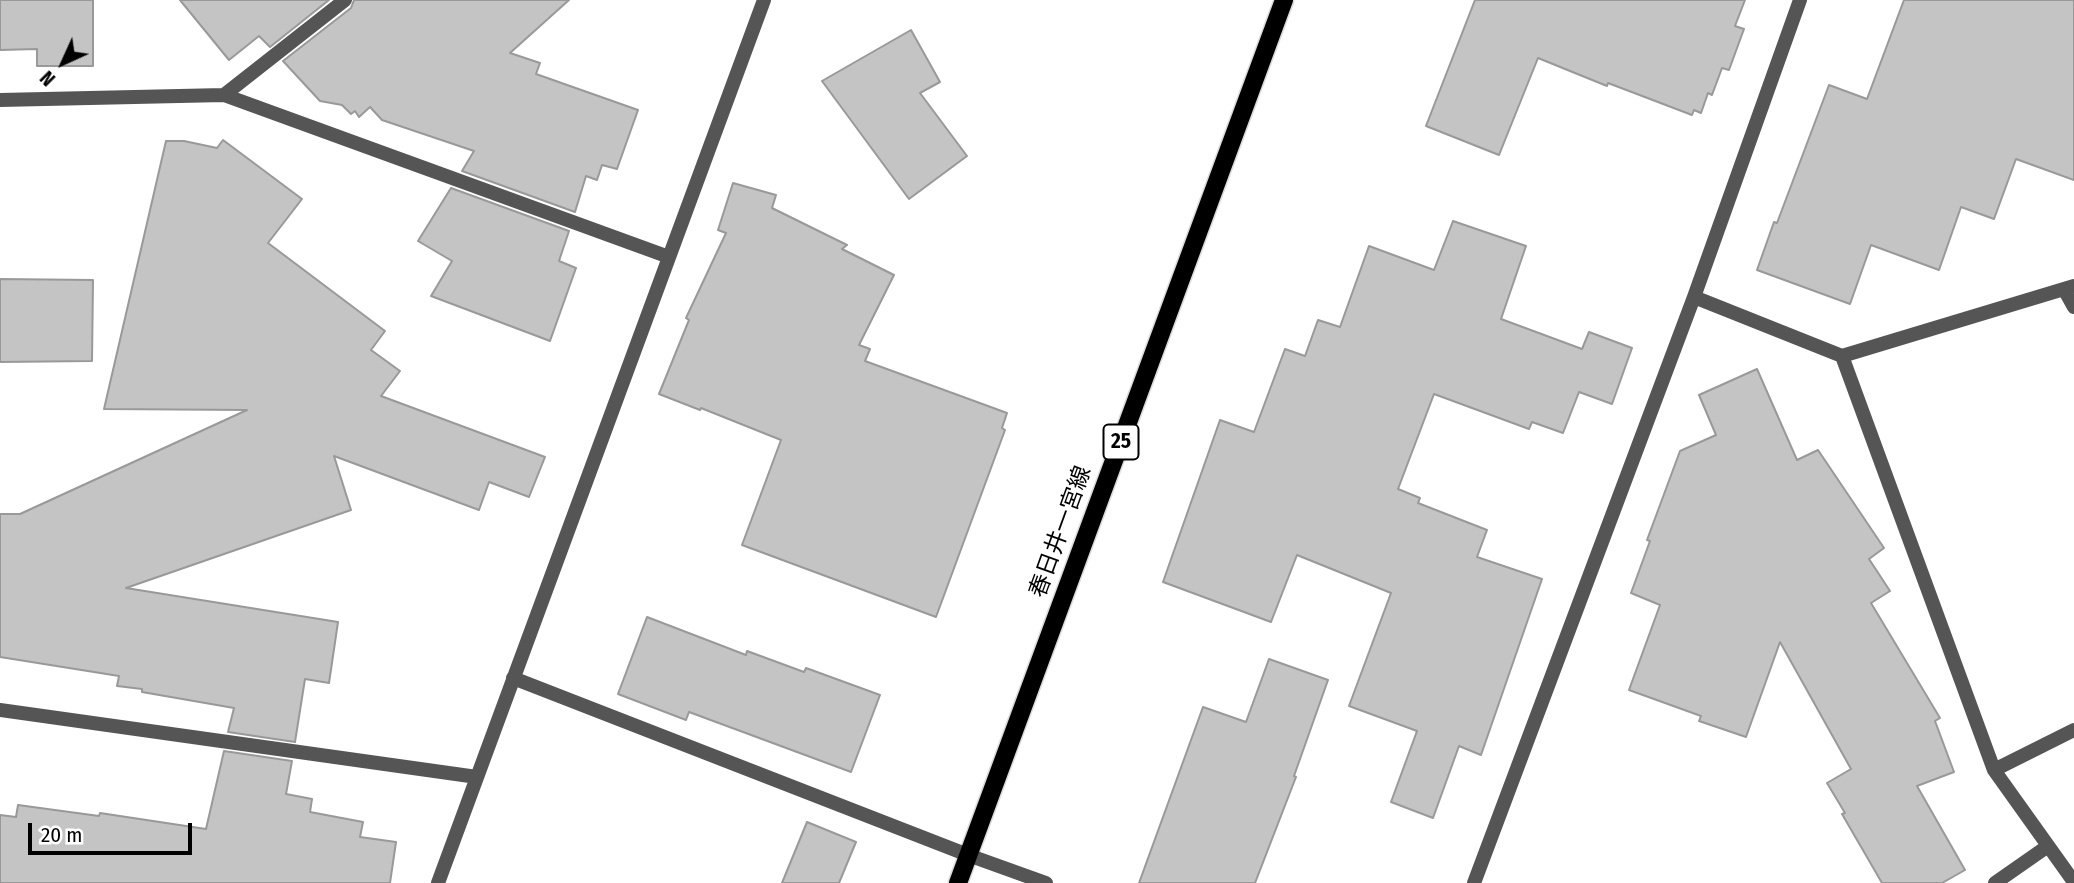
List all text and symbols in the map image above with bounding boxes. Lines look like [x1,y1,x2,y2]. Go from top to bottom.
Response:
north arrow [28,28,98,98]
text: N [36,66,60,90]
road number: 25 [1104,424,1138,460]
street label: 春日井一宮線 [1024,462,1098,602]
scale bar [32,810,196,854]
text: 20 m [41,822,82,848]

